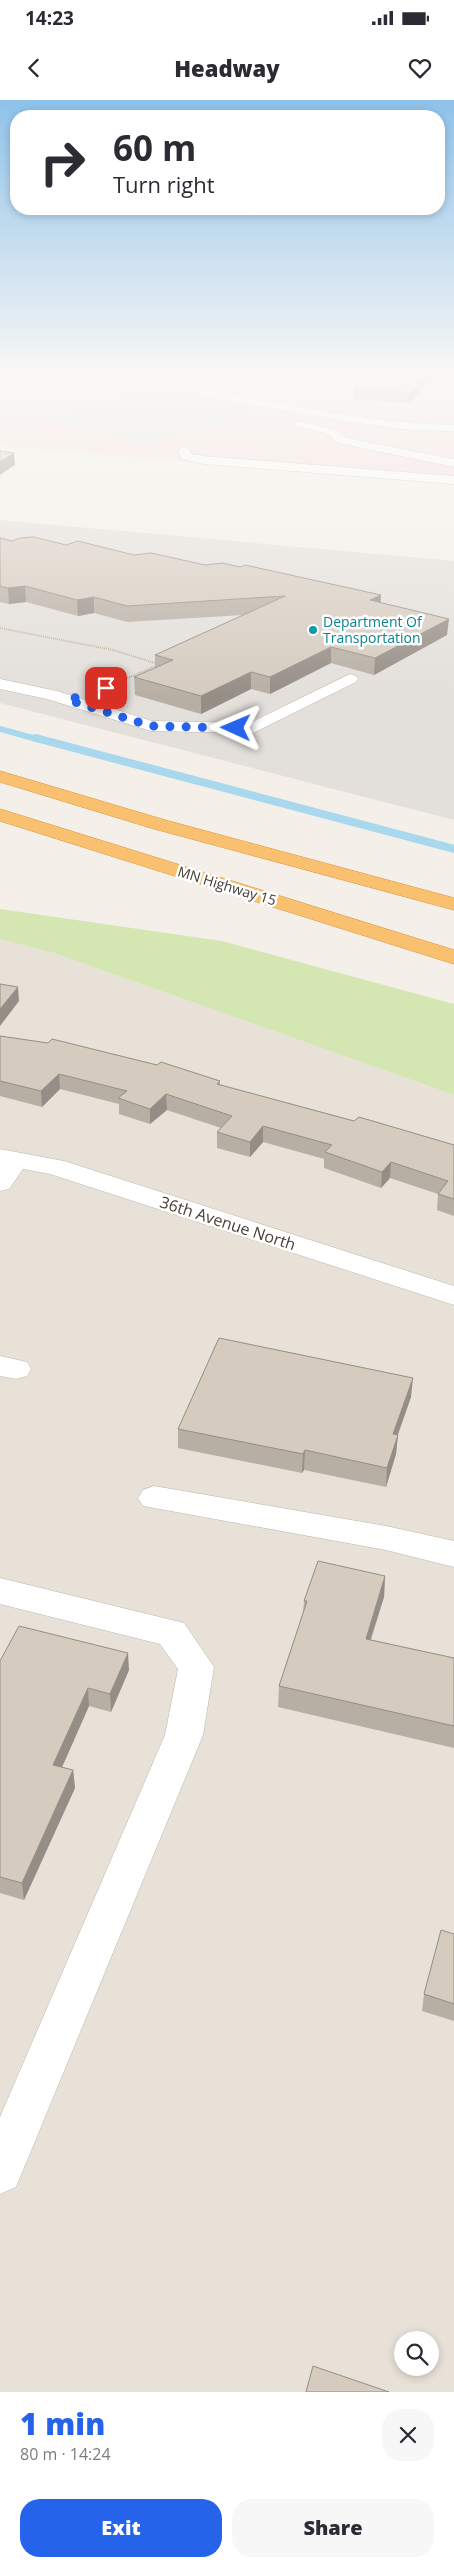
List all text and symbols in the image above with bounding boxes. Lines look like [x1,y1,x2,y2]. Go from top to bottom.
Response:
text: 14:23 [25,5,74,31]
text: Headway [174,53,280,83]
icon: back [20,54,48,82]
icon: heart [406,54,434,82]
text: 60 m [113,124,196,171]
icon: right [30,130,95,195]
text: Turn right [113,169,215,199]
place label: Department Of Transportation [323,612,423,647]
marker: Department Of Transportation [307,624,319,636]
pin [85,667,127,709]
icon: arrive [92,674,120,702]
position arrow [209,701,261,753]
street label: MN Highway 15 [176,862,279,910]
street label: 36th Avenue North [157,1191,299,1255]
map controls [394,2331,439,2376]
button: search [394,2331,439,2376]
text: 1 min [20,2403,105,2444]
button: close [382,2409,434,2461]
text: 80 m · 14:24 [20,2443,111,2465]
button: Exit [20,2499,222,2557]
button: Share [232,2499,434,2557]

